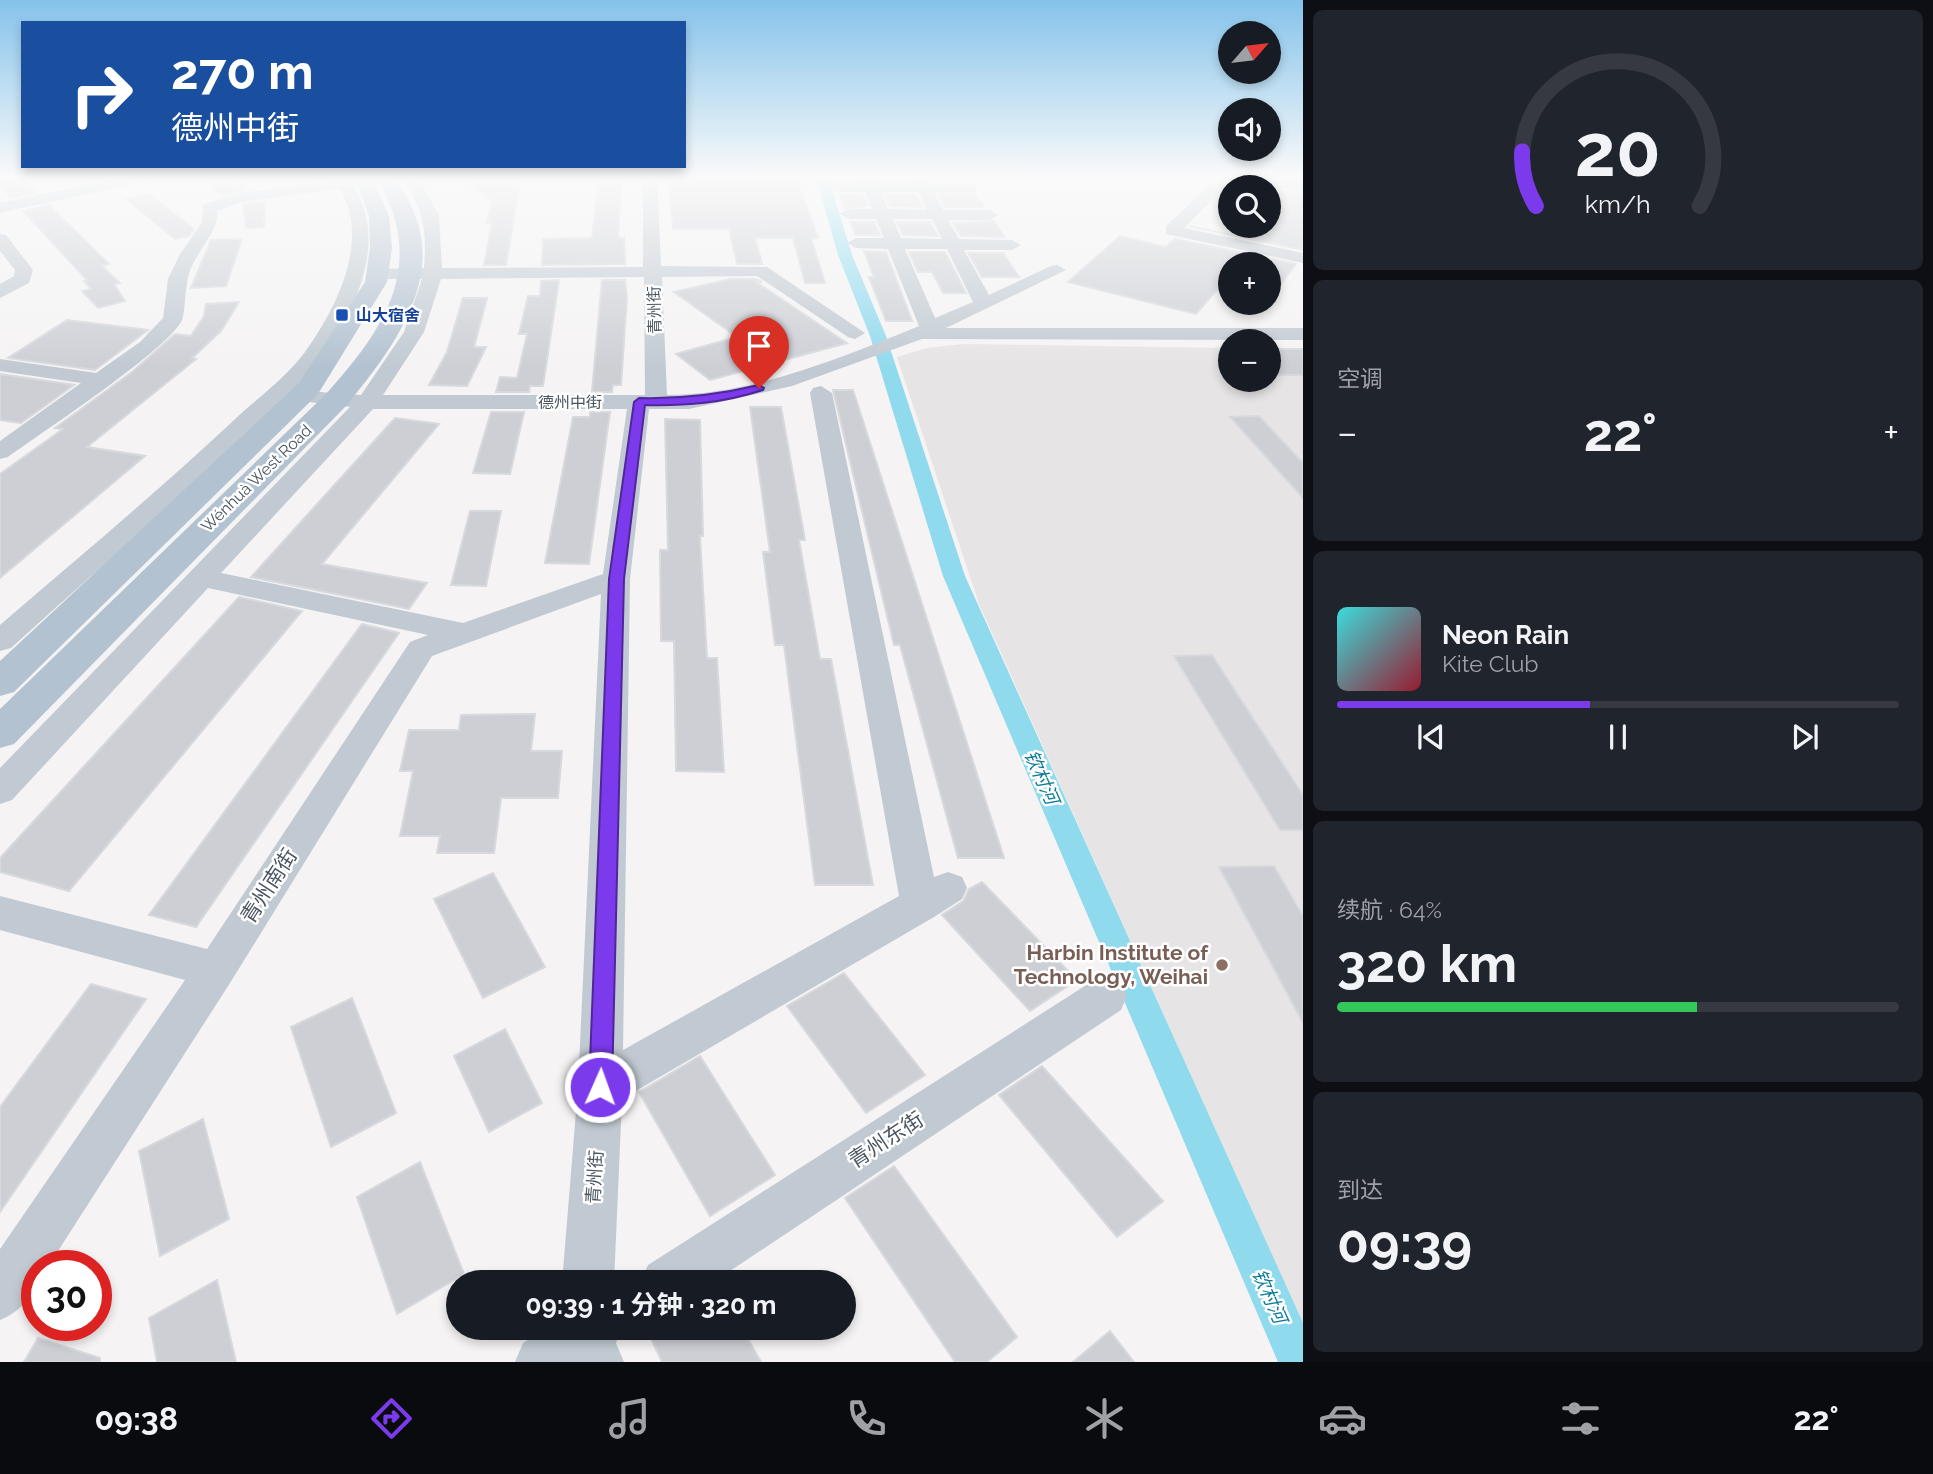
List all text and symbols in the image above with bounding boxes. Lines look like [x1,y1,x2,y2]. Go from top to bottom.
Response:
north arrow [1218,21,1281,84]
map controls [1218,21,1281,392]
text: 270 m [171,43,314,100]
icon: right [56,49,147,140]
button: sound [1218,98,1281,161]
text: 德州中街 [171,109,299,146]
text: 20 [1575,109,1661,194]
button: search [1218,175,1281,238]
text: km/h [1585,189,1651,219]
button: + [1218,252,1281,315]
street label: 青州街 [645,286,664,334]
place label: 山大宿舍 [356,306,420,325]
marker: 山大宿舍 [334,307,350,323]
pin [729,316,789,388]
icon: arrive [740,327,778,365]
button: − [1218,329,1281,392]
text: 空调 [1337,365,1383,392]
street label: 德州中街 [538,393,602,412]
text: 22° [1584,402,1657,463]
text: − [1337,410,1357,455]
text: + [1883,410,1899,455]
street label: Wénhuà West Road [197,421,316,536]
text: Neon Rain [1442,620,1569,650]
text: Kite Club [1442,650,1539,677]
icon: previous [1412,718,1450,756]
icon: pause [1599,718,1637,756]
icon: next [1786,718,1824,756]
water label: 钦村河 [1020,746,1065,811]
street label: 青州南街 [235,844,302,928]
text: 续航 · 64% [1337,896,1442,923]
text: 320 km [1337,933,1517,994]
place label: Harbin Institute of Technology, Weihai [1014,940,1209,989]
marker: Harbin Institute of Technology, Weihai [1214,957,1230,973]
position arrow [563,1050,637,1124]
street label: 青州东街 [844,1106,928,1173]
street label: 青州街 [582,1149,607,1205]
text: 到达 [1337,1176,1383,1203]
text: 09:39 [1337,1213,1472,1274]
speed limit sign: 30 [21,1250,112,1341]
water label: 钦村河 [1248,1265,1293,1330]
text: 09:39 · 1 分钟 · 320 m [526,1290,776,1320]
icon: directions [367,1394,416,1443]
icon: music [605,1394,654,1443]
icon: phone [842,1394,891,1443]
icon: climate [1080,1394,1129,1443]
icon: car [1318,1394,1367,1443]
icon: filters [1556,1394,1605,1443]
text: 09:38 [94,1400,178,1437]
text: 22° [1794,1400,1839,1437]

